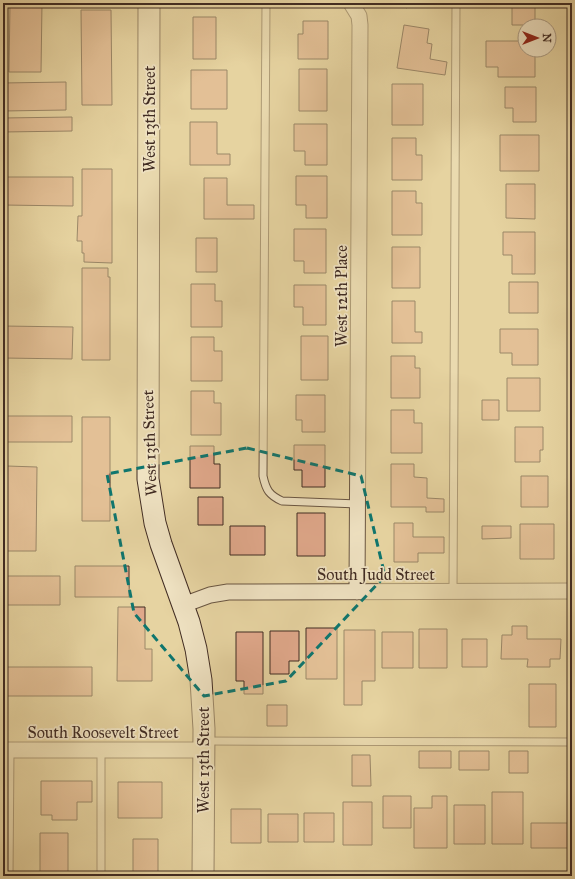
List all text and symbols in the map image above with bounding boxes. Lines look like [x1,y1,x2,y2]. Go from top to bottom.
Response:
north arrow [517,18,557,58]
text: N [540,33,553,43]
street label: West 13th Street [140,65,159,172]
street label: West 12th Place [332,245,351,347]
street label: West 13th Street [138,389,161,497]
street label: South Judd Street [317,565,435,585]
street label: West 13th Street [194,706,213,813]
street label: South Roosevelt Street [27,723,179,742]

